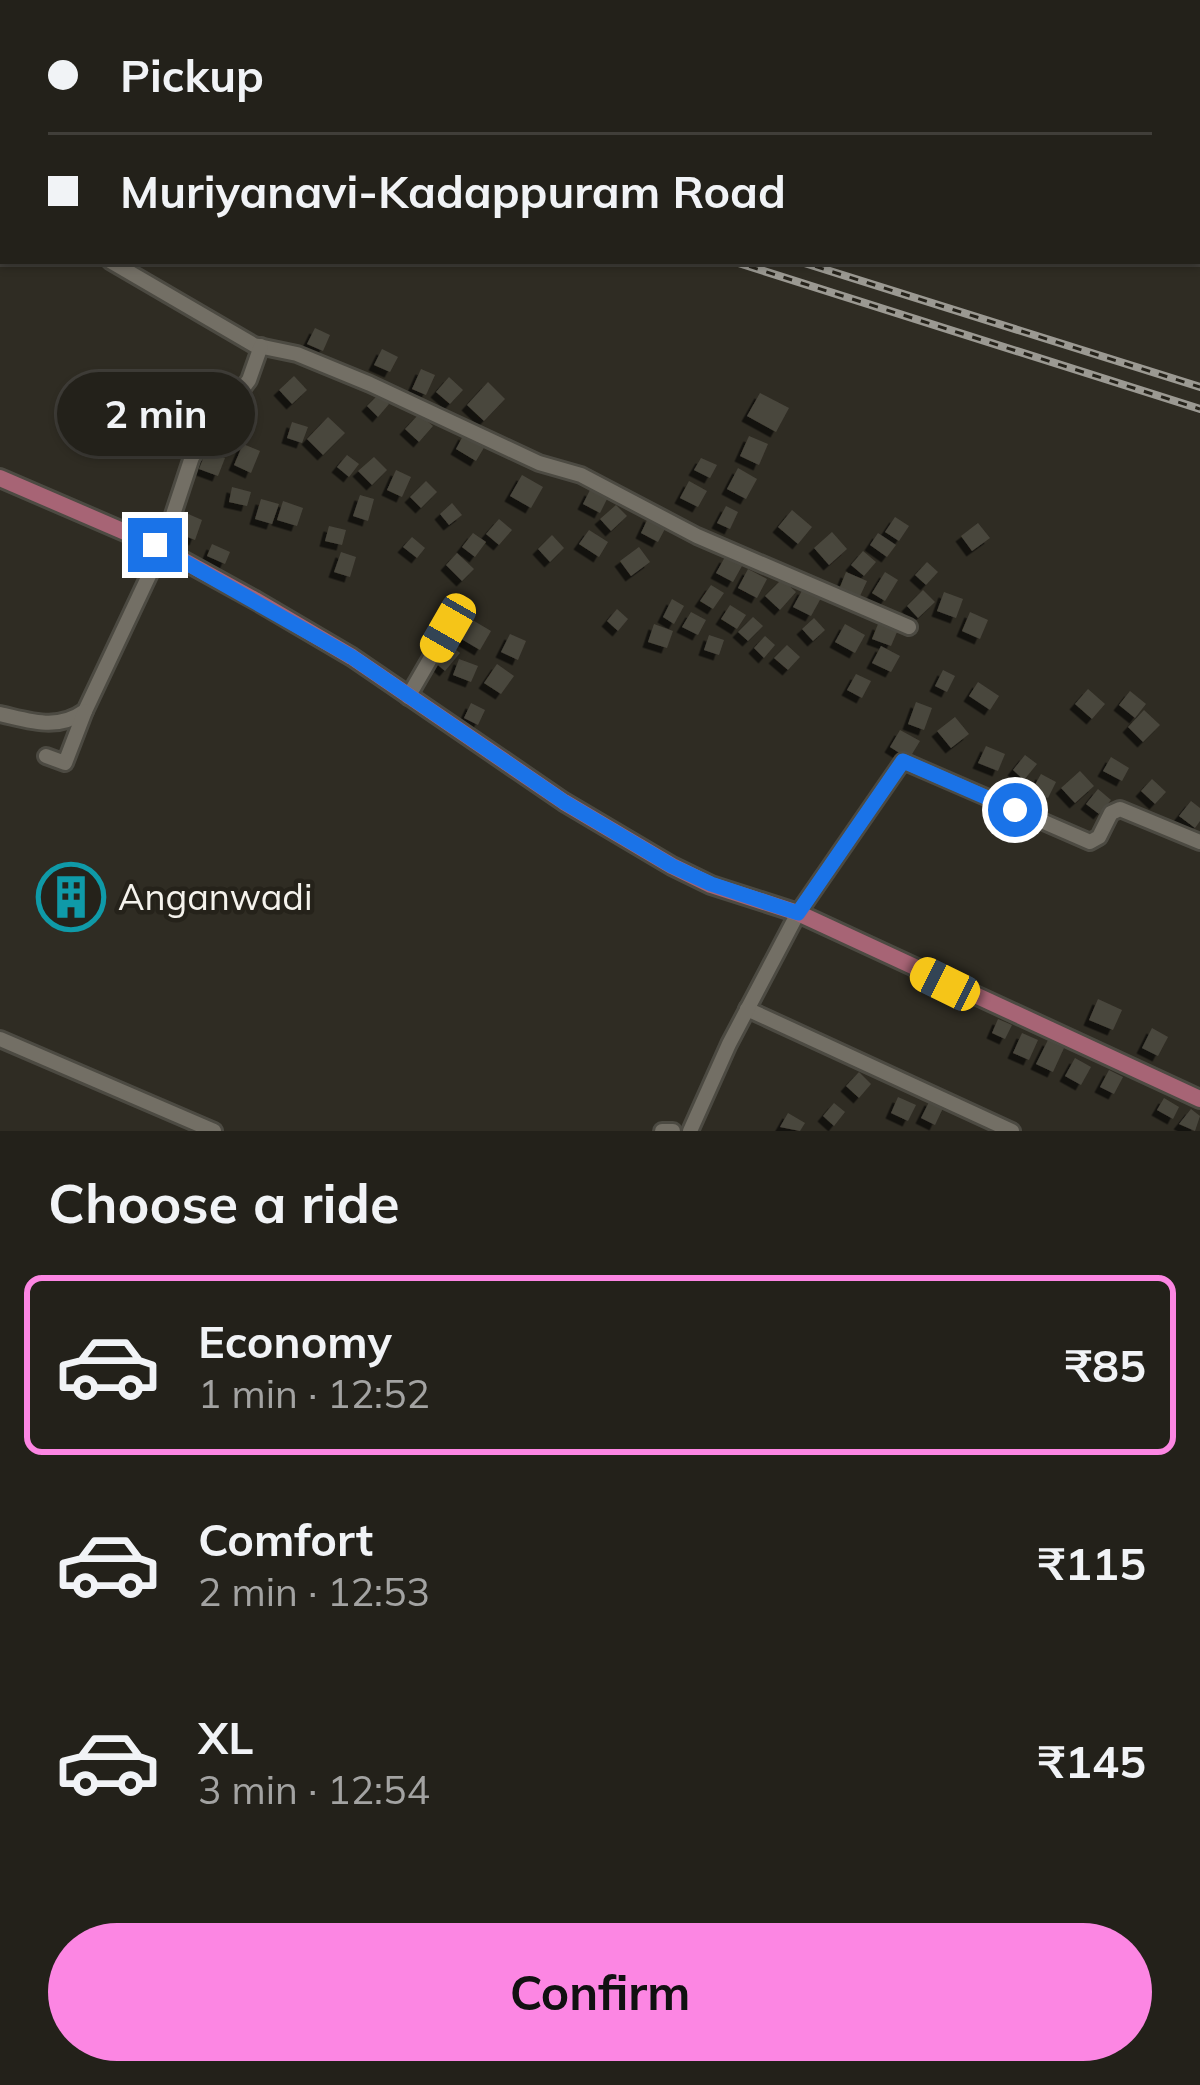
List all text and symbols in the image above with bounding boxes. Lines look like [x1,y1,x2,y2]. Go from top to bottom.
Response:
text: Pickup [120,47,264,103]
text: Muriyanavi-Kadappuram Road [120,163,786,219]
callout: 2 min [56,371,254,455]
text: 2 min [105,389,207,438]
route end [128,518,182,572]
car [414,588,482,668]
route start [988,783,1042,837]
building icon: Anganwadi [36,862,106,932]
place label: Anganwadi [118,874,312,919]
car [905,952,985,1016]
text: Choose a ride [48,1169,400,1237]
icon: car [54,1311,162,1419]
text: Economy [198,1313,392,1369]
text: ₹85 [1065,1337,1146,1393]
text: 1 min · 12:52 [198,1369,430,1418]
icon: car [54,1509,162,1617]
text: Comfort [198,1511,373,1567]
text: ₹115 [1038,1535,1146,1591]
text: 2 min · 12:53 [198,1567,430,1616]
icon: car [54,1707,162,1815]
text: XL [198,1709,253,1765]
text: ₹145 [1038,1733,1146,1789]
text: 3 min · 12:54 [198,1765,430,1814]
button: Confirm [48,1923,1152,2061]

